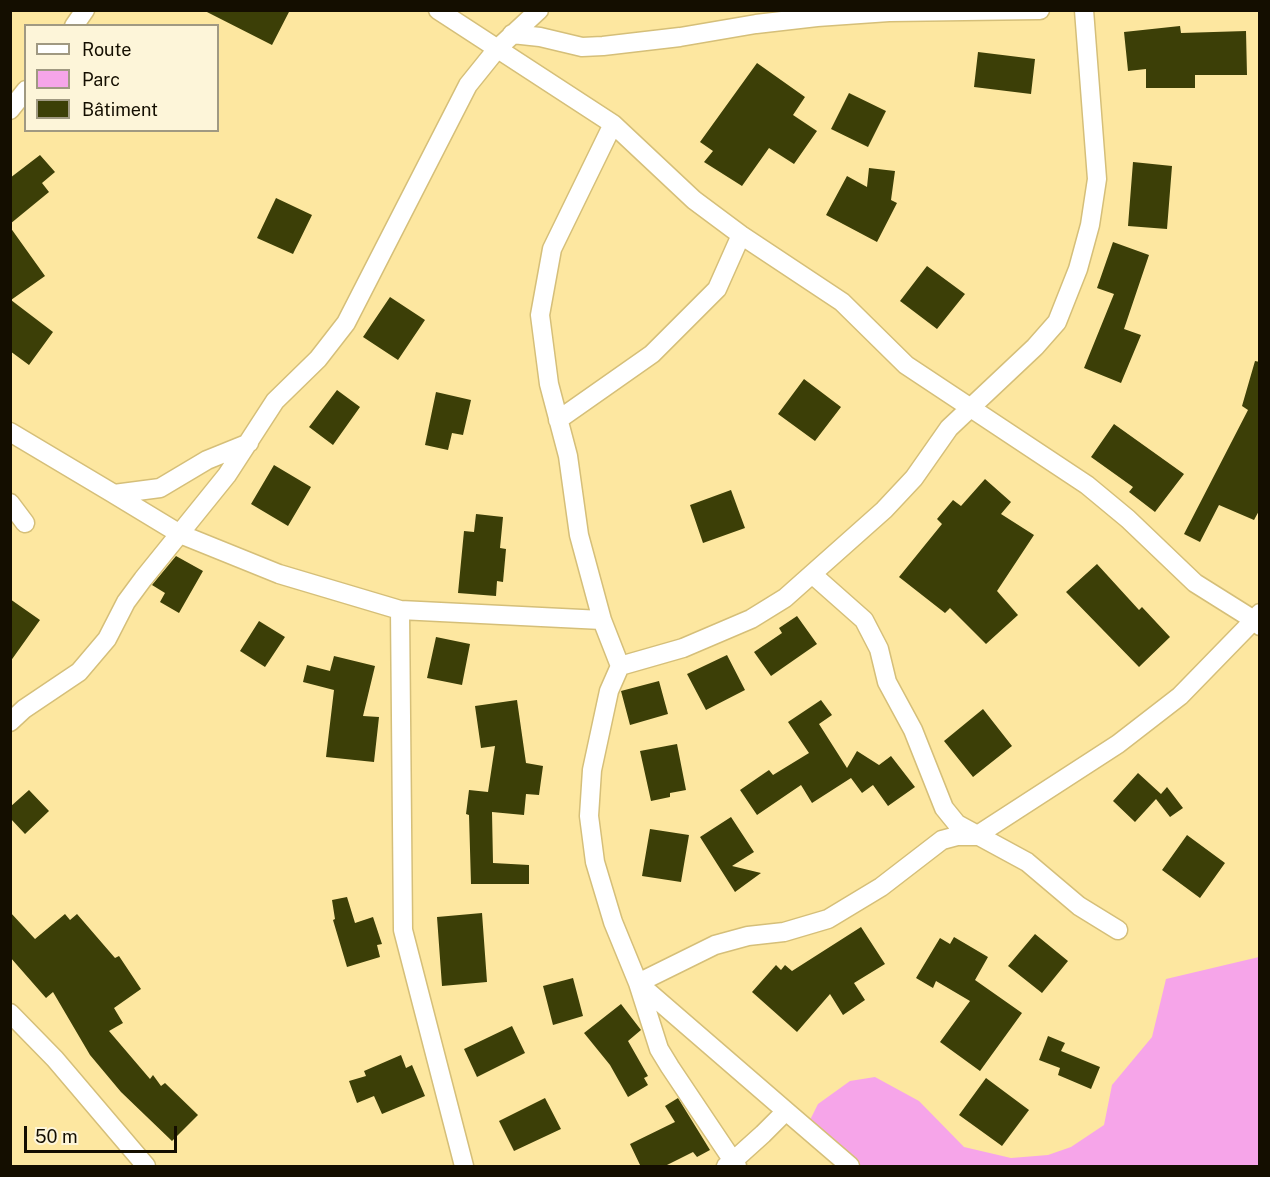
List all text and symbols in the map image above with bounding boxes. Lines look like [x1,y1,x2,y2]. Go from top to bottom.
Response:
legend [24,24,219,132]
text: Route [82,39,131,60]
text: Parc [82,69,120,90]
text: Bâtiment [82,99,158,120]
scale bar [27,1114,180,1152]
text: 50 m [35,1126,78,1147]

